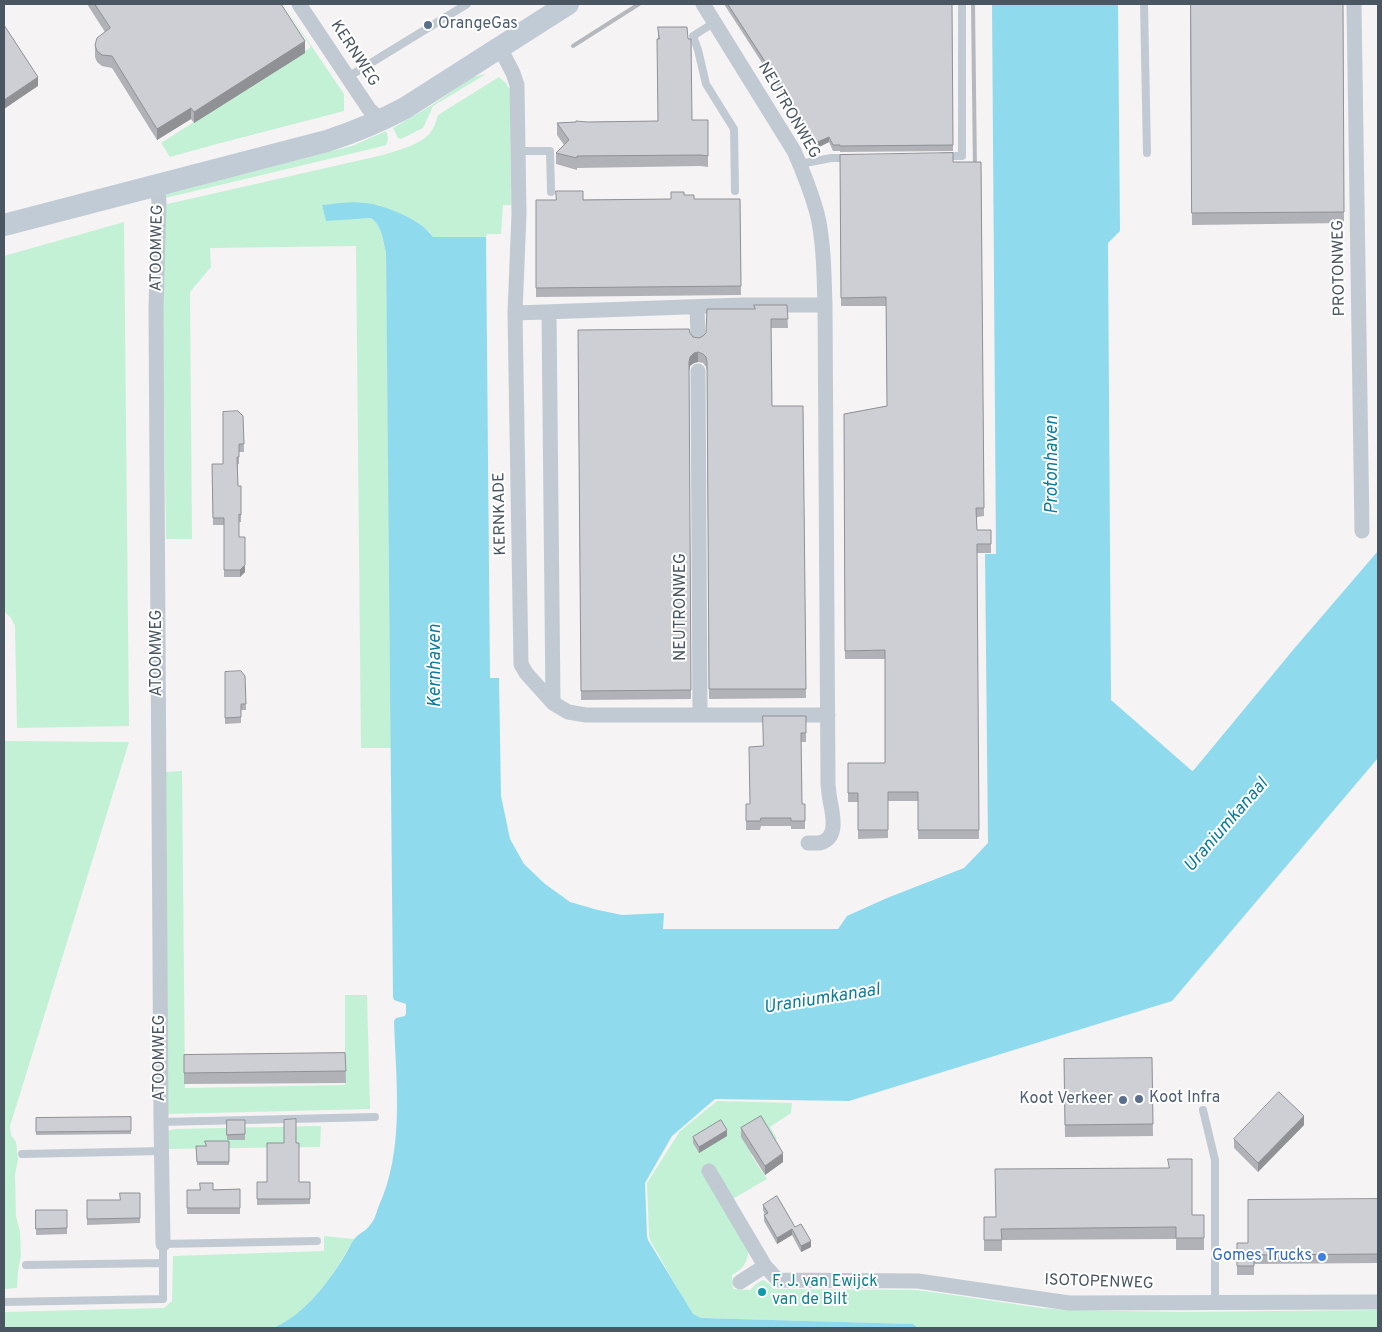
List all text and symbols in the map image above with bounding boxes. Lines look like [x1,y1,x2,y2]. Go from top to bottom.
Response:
place label: OrangeGas [438,15,518,35]
street label: KERNWEG [325,17,383,91]
marker: OrangeGas [422,19,434,31]
street label: NEUTRONWEG [753,59,823,163]
street label: ATOOMWEG [148,204,168,292]
street label: PROTONWEG [1330,220,1350,316]
water label: Protonhaven [1042,416,1064,514]
street label: KERNKADE [491,472,511,556]
street label: NEUTRONWEG [672,553,692,661]
street label: ATOOMWEG [148,609,168,697]
water label: Kernhaven [425,624,447,708]
water label: Uraniumkanaal [1180,775,1274,877]
water label: Uraniumkanaal [762,980,882,1020]
street label: ATOOMWEG [151,1014,171,1102]
place label: Koot Infra [1149,1089,1220,1109]
place label: Koot Verkeer [1019,1090,1113,1110]
marker: Koot Infra [1133,1093,1145,1105]
marker: Koot Verkeer [1117,1094,1129,1106]
place label: Gomes Trucks [1212,1247,1312,1267]
marker: Gomes Trucks [1316,1251,1328,1263]
street label: ISOTOPENWEG [1044,1271,1154,1295]
place label: F. J. van Ewijck van de Bilt [772,1273,878,1311]
marker: F. J. van Ewijck van de Bilt [756,1286,768,1298]

